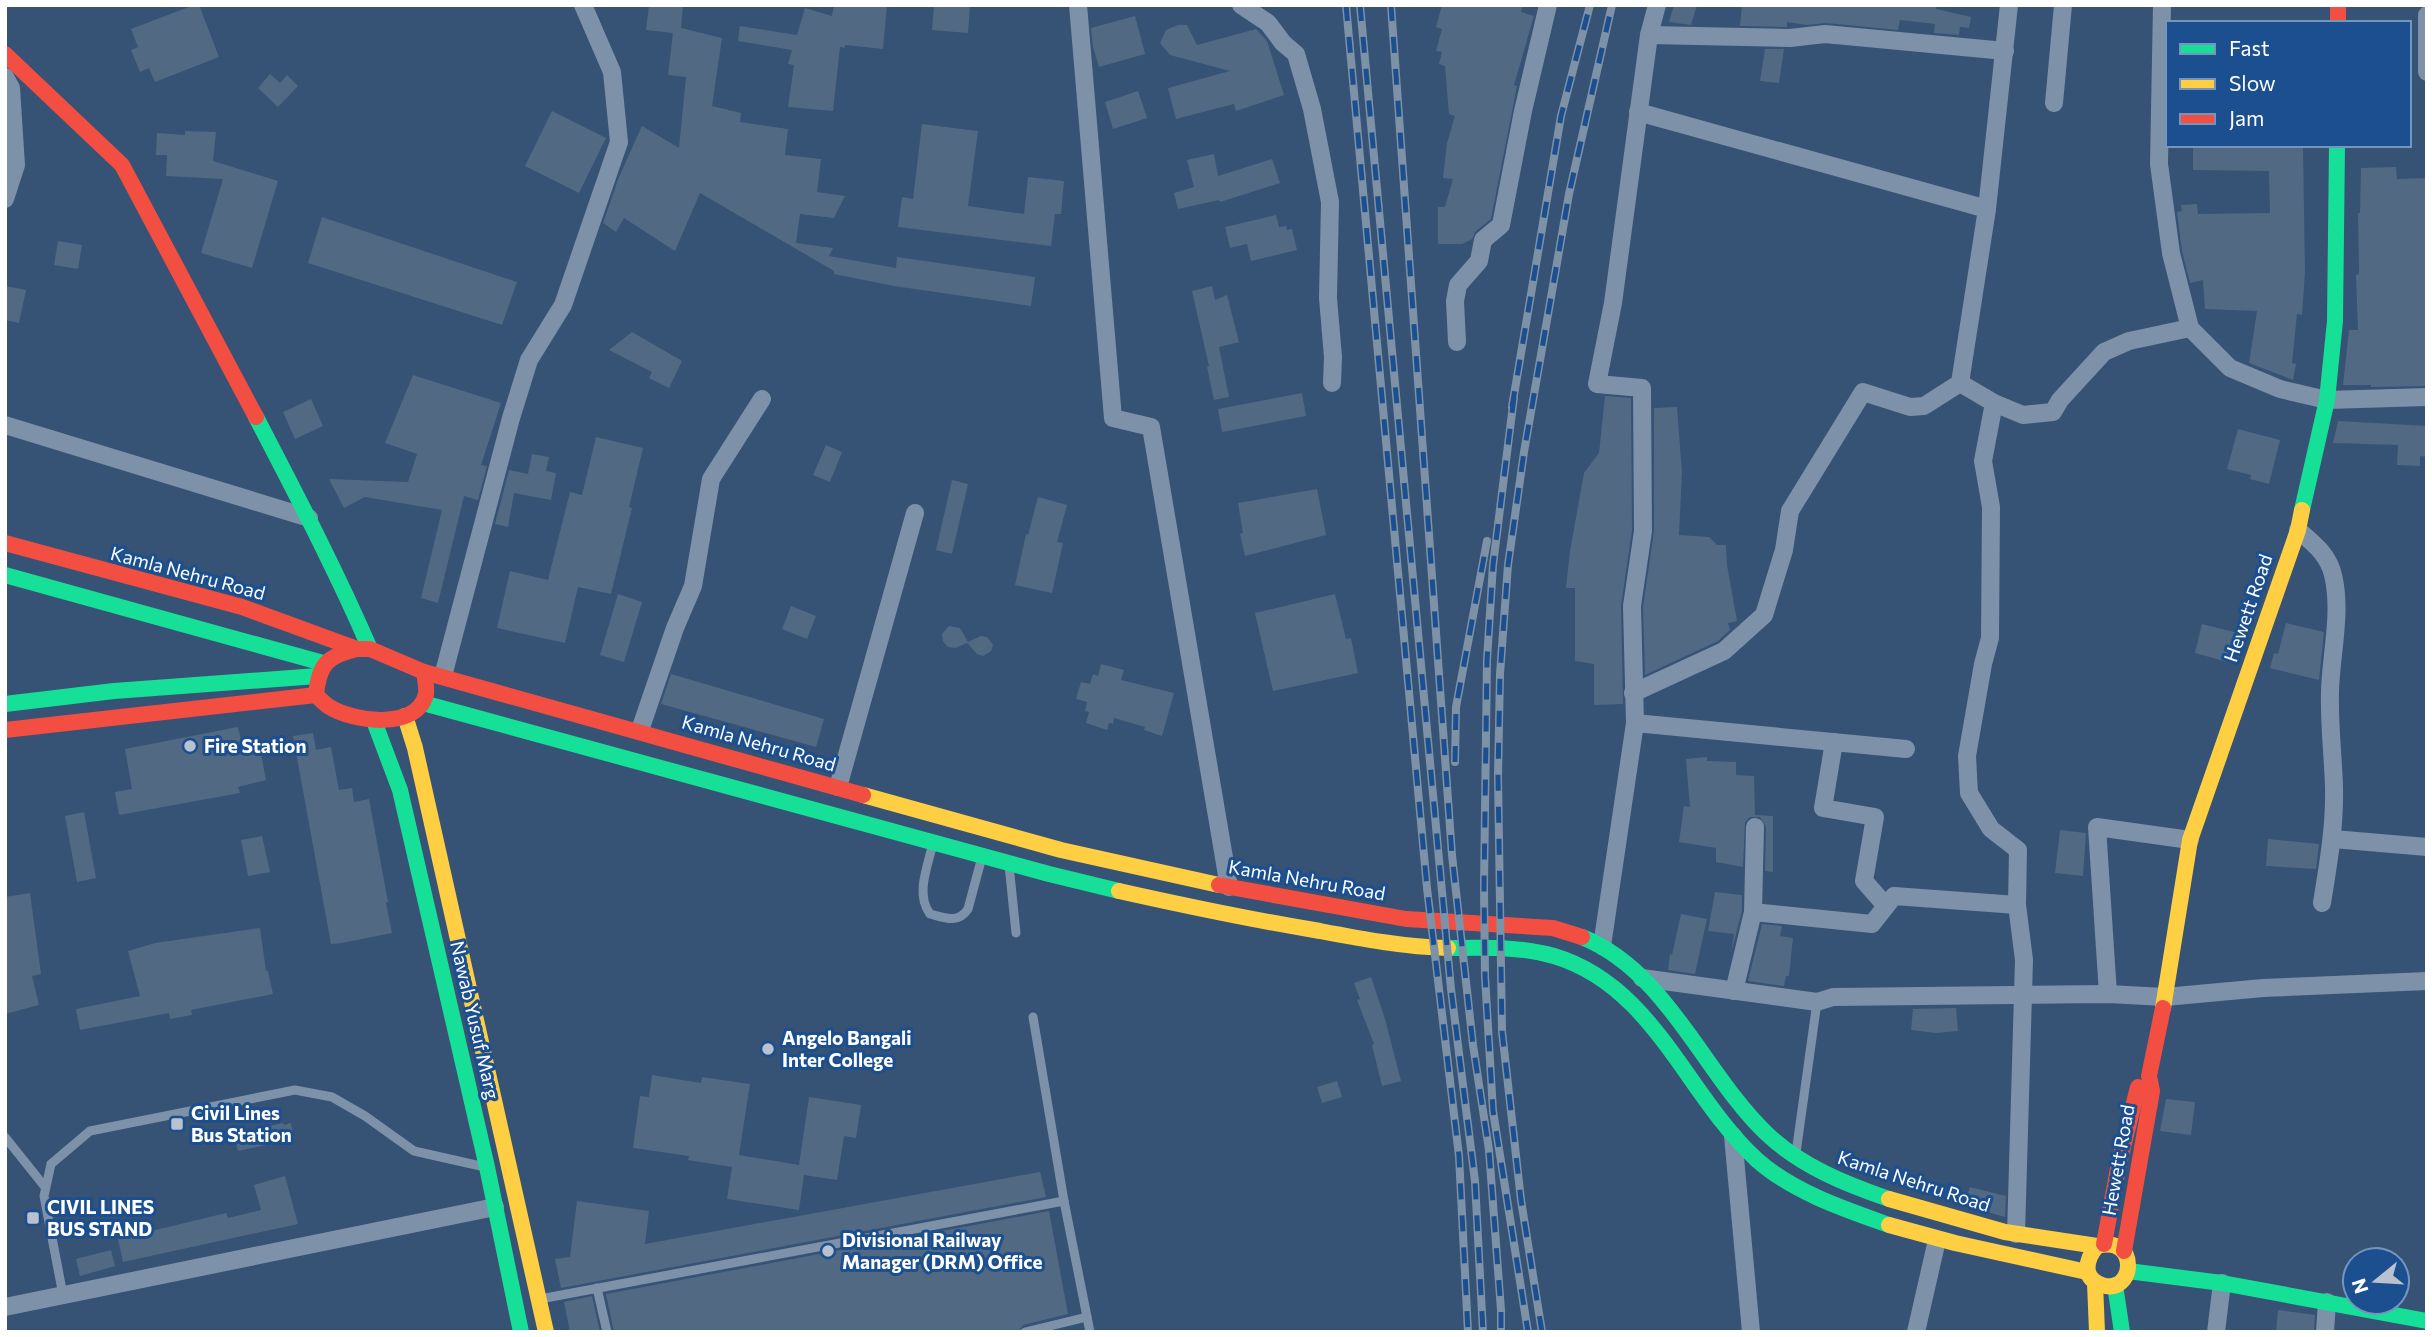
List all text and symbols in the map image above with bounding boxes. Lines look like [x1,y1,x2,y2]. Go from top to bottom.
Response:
legend [2166,21,2411,147]
text: Fast [2229,35,2270,60]
text: Slow [2229,70,2276,95]
text: Jam [2229,105,2264,130]
street label: Kamla Nehru Road [108,541,268,604]
street label: Hewett Road [2218,551,2277,665]
street label: Kamla Nehru Road [679,710,839,776]
place label: Fire Station [204,734,306,757]
marker: Fire Station [182,738,198,754]
street label: Kamla Nehru Road [1227,854,1387,905]
street label: Nawab Yusuf Marg [446,938,505,1101]
place label: Angelo Bangali Inter College [782,1026,912,1071]
marker: Angelo Bangali Inter College [760,1041,776,1057]
place label: Civil Lines Bus Station [191,1101,292,1146]
street label: Hewett Road [2096,1103,2139,1217]
marker: Civil Lines Bus Station [169,1116,185,1132]
street label: Kamla Nehru Road [1835,1145,1993,1216]
place label: CIVIL LINES BUS STAND [47,1195,154,1240]
marker: CIVIL LINES BUS STAND [25,1210,41,1226]
place label: Divisional Railway Manager (DRM) Office [842,1228,1043,1273]
marker: Divisional Railway Manager (DRM) Office [820,1243,836,1259]
north arrow [2341,1246,2411,1316]
text: N [2346,1276,2372,1297]

